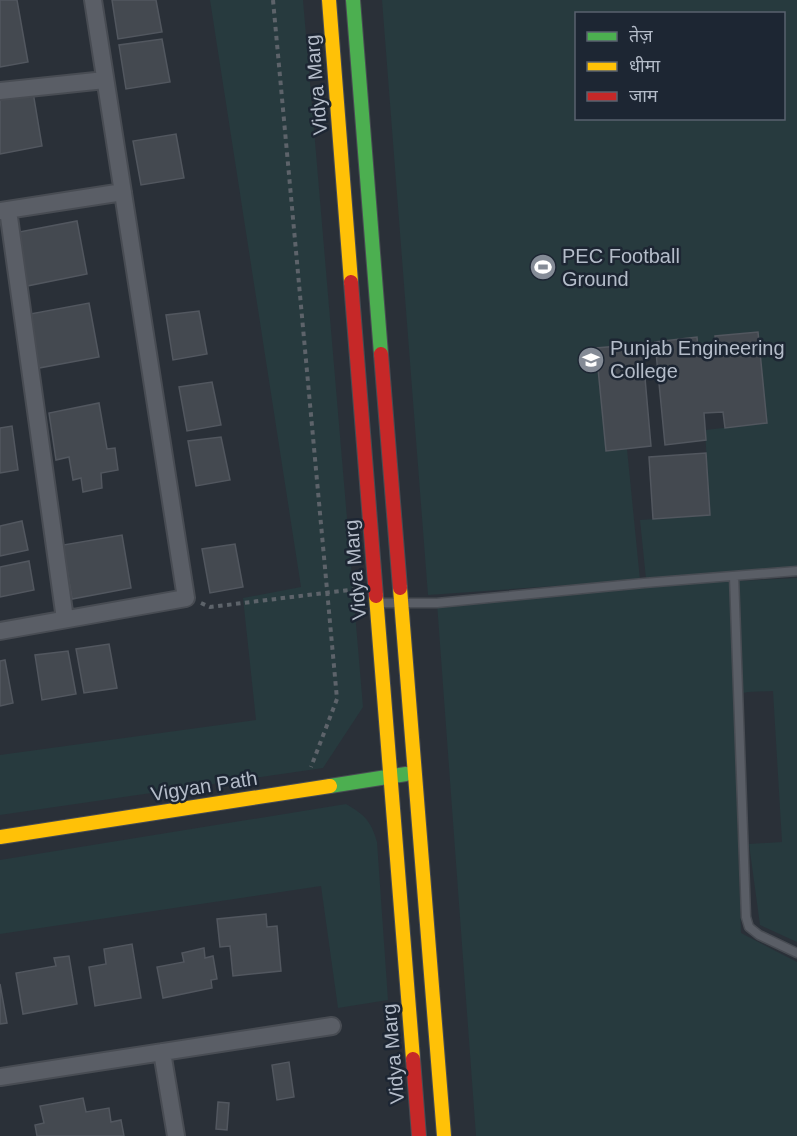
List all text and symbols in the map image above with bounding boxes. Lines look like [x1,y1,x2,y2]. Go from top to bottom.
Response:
legend [575,12,785,120]
text: तेज़ [629,25,653,46]
street label: Vidya Marg [301,34,331,136]
text: धीमा [629,56,660,76]
text: जाम [629,86,659,106]
place label: PEC Football Ground [562,245,680,290]
sports icon: PEC Football Ground [528,252,558,282]
place label: Punjab Engineering College [610,337,785,382]
school or university icon: Punjab Engineering College [576,345,606,375]
street label: Vidya Marg [340,519,370,621]
street label: Vigyan Path [149,767,259,805]
street label: Vidya Marg [378,1003,408,1105]

